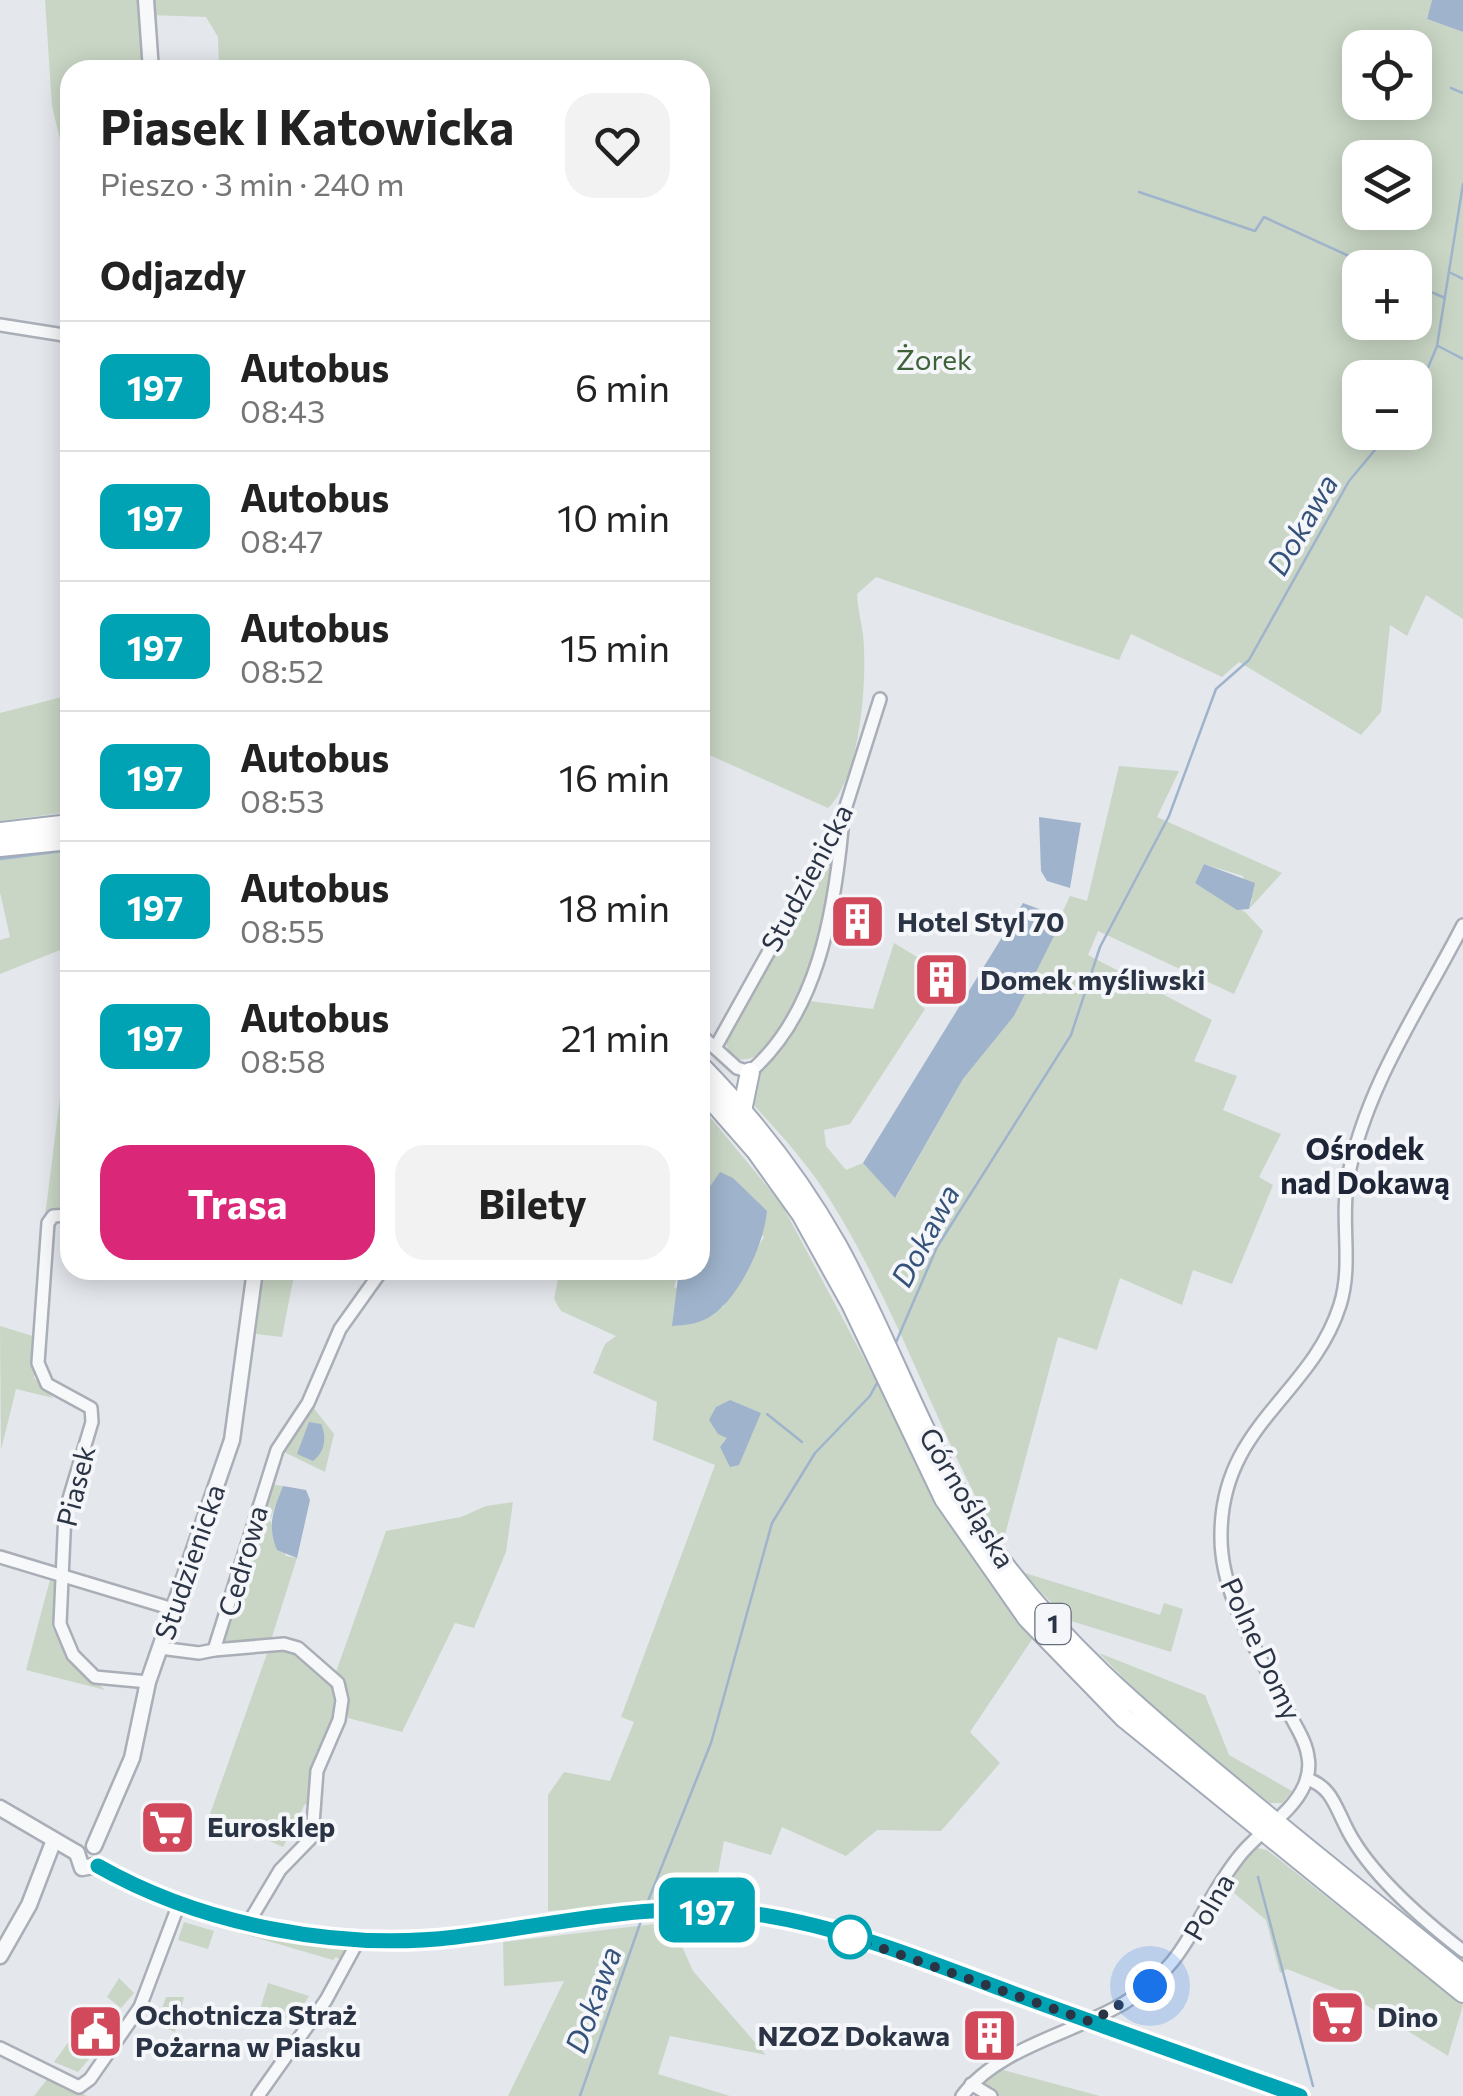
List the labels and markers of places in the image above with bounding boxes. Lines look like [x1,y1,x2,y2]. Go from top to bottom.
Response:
building icon: Hotel Styl 70 [828,892,888,952]
place label: Hotel Styl 70 [897,904,1065,938]
building icon: Domek myśliwski [911,950,971,1010]
place label: Domek myśliwski [980,962,1205,996]
supermarket icon: Eurosklep [138,1797,198,1857]
place label: Eurosklep [207,1809,335,1843]
unlabelled marker [829,1916,871,1958]
supermarket icon: Dino [1308,1987,1368,2047]
place label: Ochotnicza Straż Pożarna w Piasku [135,1997,361,2063]
place label: Dino [1377,1999,1438,2033]
public building icon: Ochotnicza Straż Pożarna w Piasku [66,2001,126,2061]
building icon: NZOZ Dokawa [959,2006,1019,2066]
place label: NZOZ Dokawa [758,2018,950,2052]

